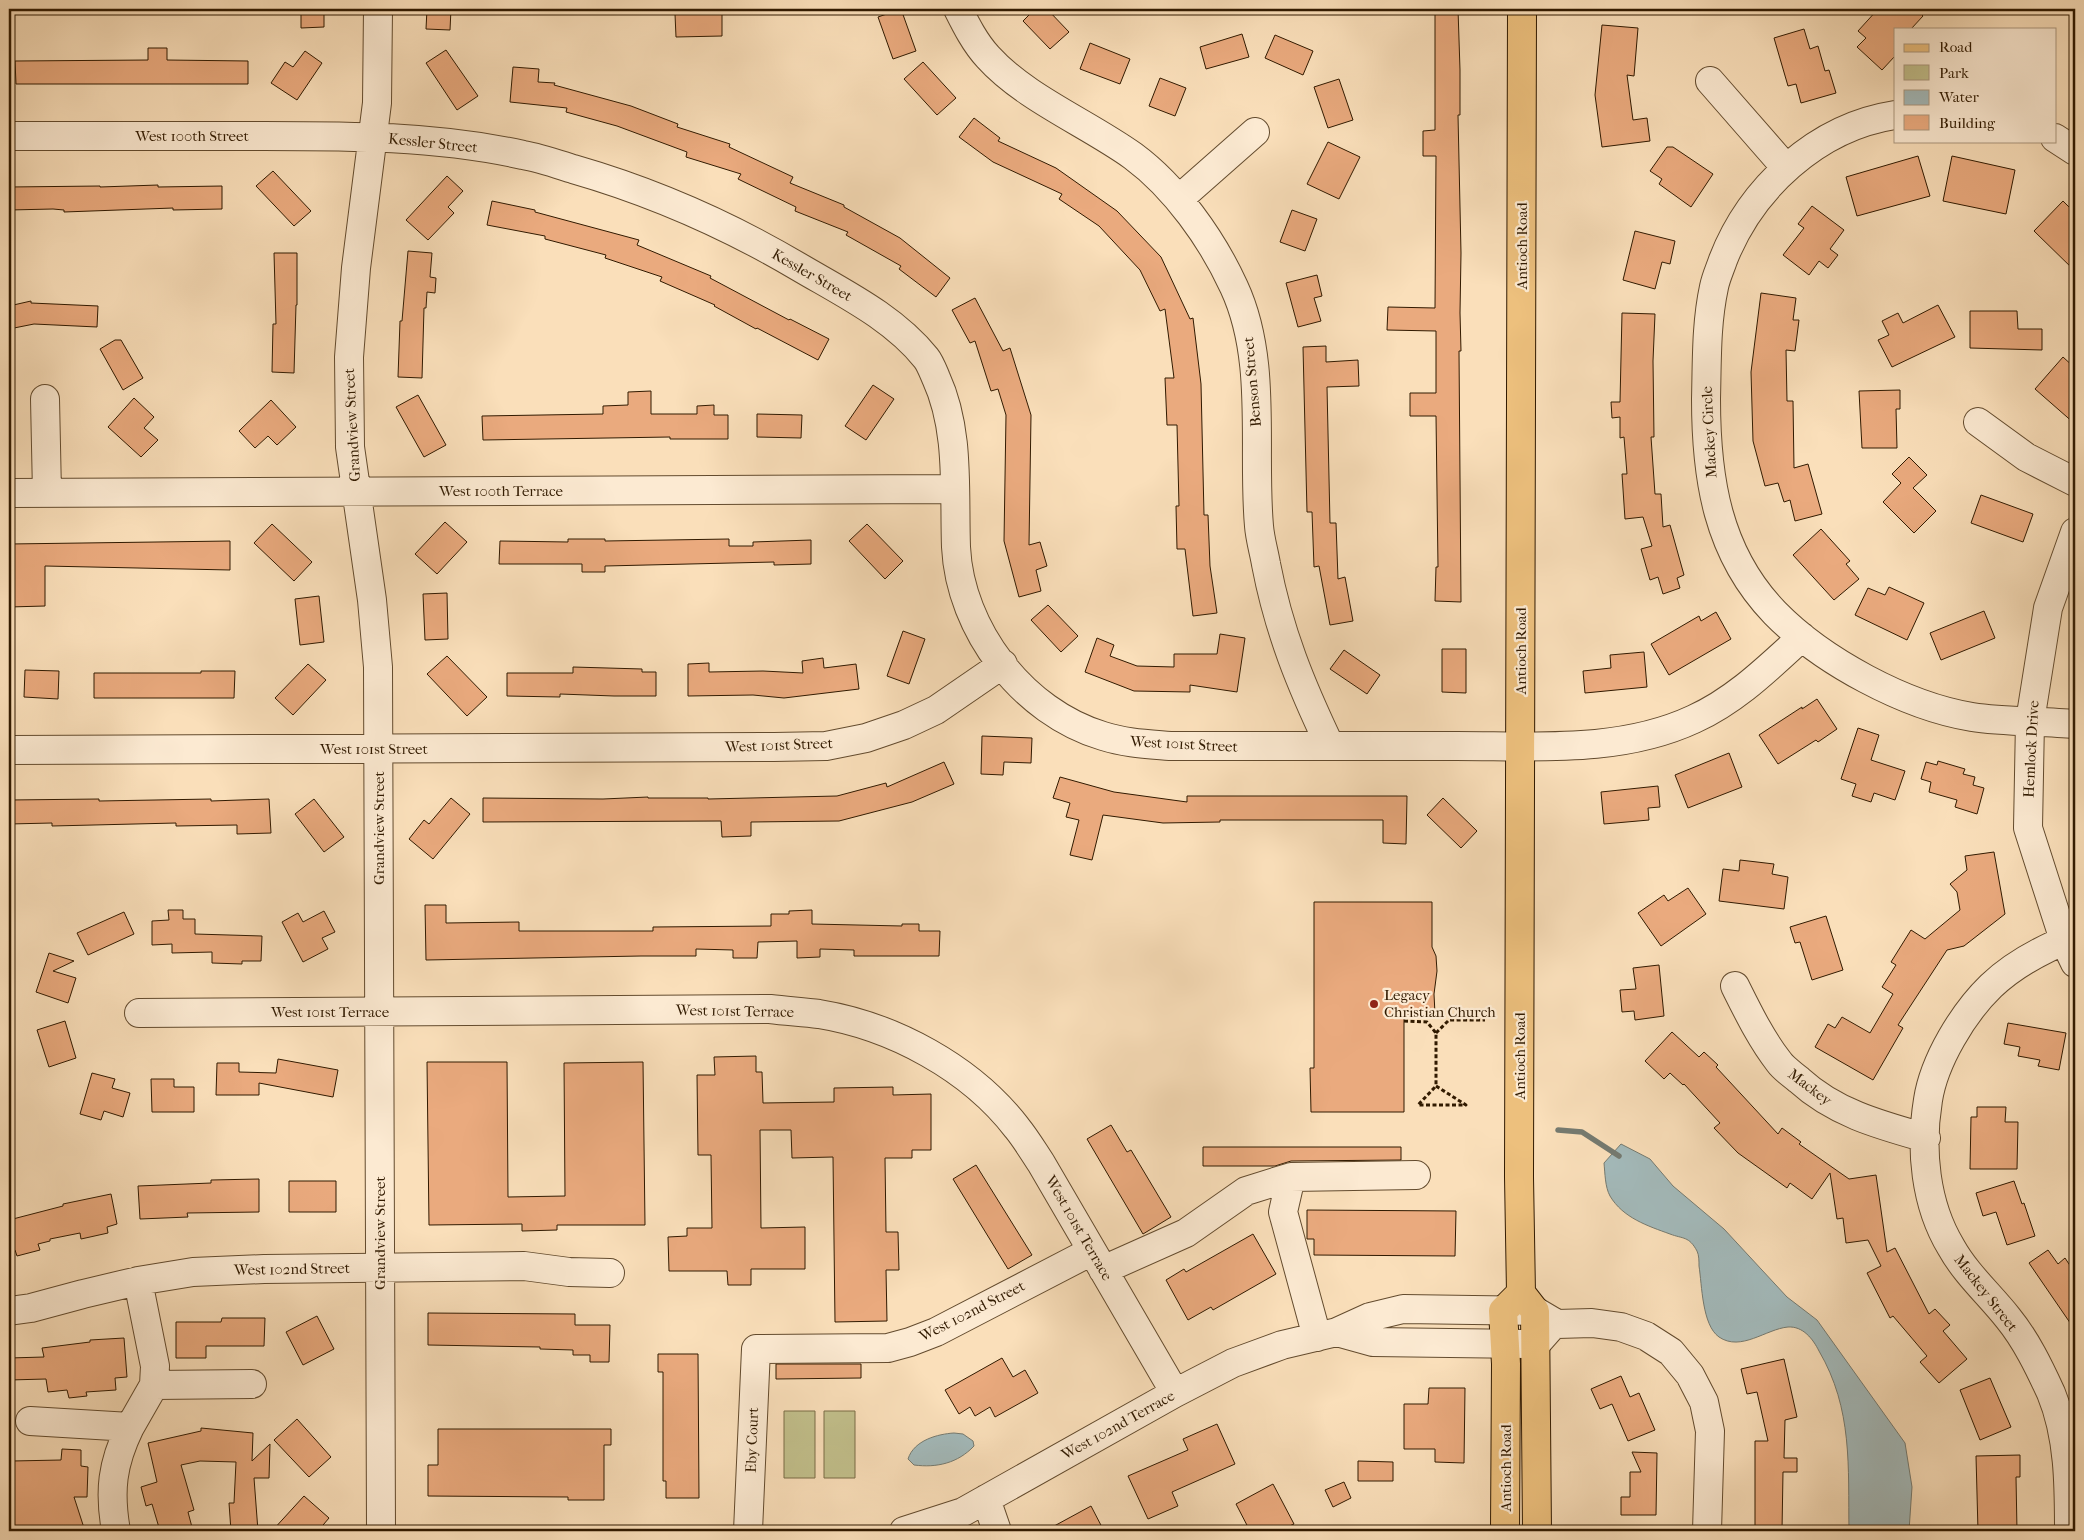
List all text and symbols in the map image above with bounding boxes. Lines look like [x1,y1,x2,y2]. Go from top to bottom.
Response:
legend [1894,28,2056,142]
text: Road [1939,38,1973,56]
text: Park [1939,64,1969,82]
text: Water [1938,88,1979,106]
text: Building [1939,114,1996,132]
street label: West 100th Street [134,127,249,145]
street label: Kessler Street [387,129,479,157]
street label: Antioch Road [1513,202,1531,291]
street label: Kessler Street [769,245,856,306]
street label: Benson Street [1239,336,1265,428]
street label: Grandview Street [340,367,364,482]
street label: Mackey Circle [1698,385,1720,478]
street label: West 100th Terrace [438,482,564,500]
street label: Antioch Road [1512,607,1530,696]
street label: Hemlock Drive [2019,699,2043,798]
street label: West 101st Street [1129,732,1239,756]
street label: West 101st Street [724,734,834,756]
street label: West 101st Street [319,740,429,758]
street label: Grandview Street [370,770,388,885]
place label: Legacy Christian Church [1384,986,1496,1021]
marker: Legacy Christian Church [1368,998,1380,1010]
street label: West 101st Terrace [675,1001,795,1021]
street label: West 101st Terrace [270,1003,390,1021]
street label: Antioch Road [1511,1012,1529,1101]
street label: Mackey [1785,1065,1836,1110]
street label: West 101st Terrace [1041,1171,1117,1284]
street label: Grandview Street [371,1175,389,1290]
street label: Mackey Street [1950,1251,2022,1336]
street label: West 102nd Street [233,1259,351,1279]
street label: West 102nd Street [915,1276,1028,1346]
street label: West 102nd Terrace [1057,1386,1178,1464]
street label: Eby Court [742,1406,762,1473]
street label: Antioch Road [1497,1424,1515,1513]

